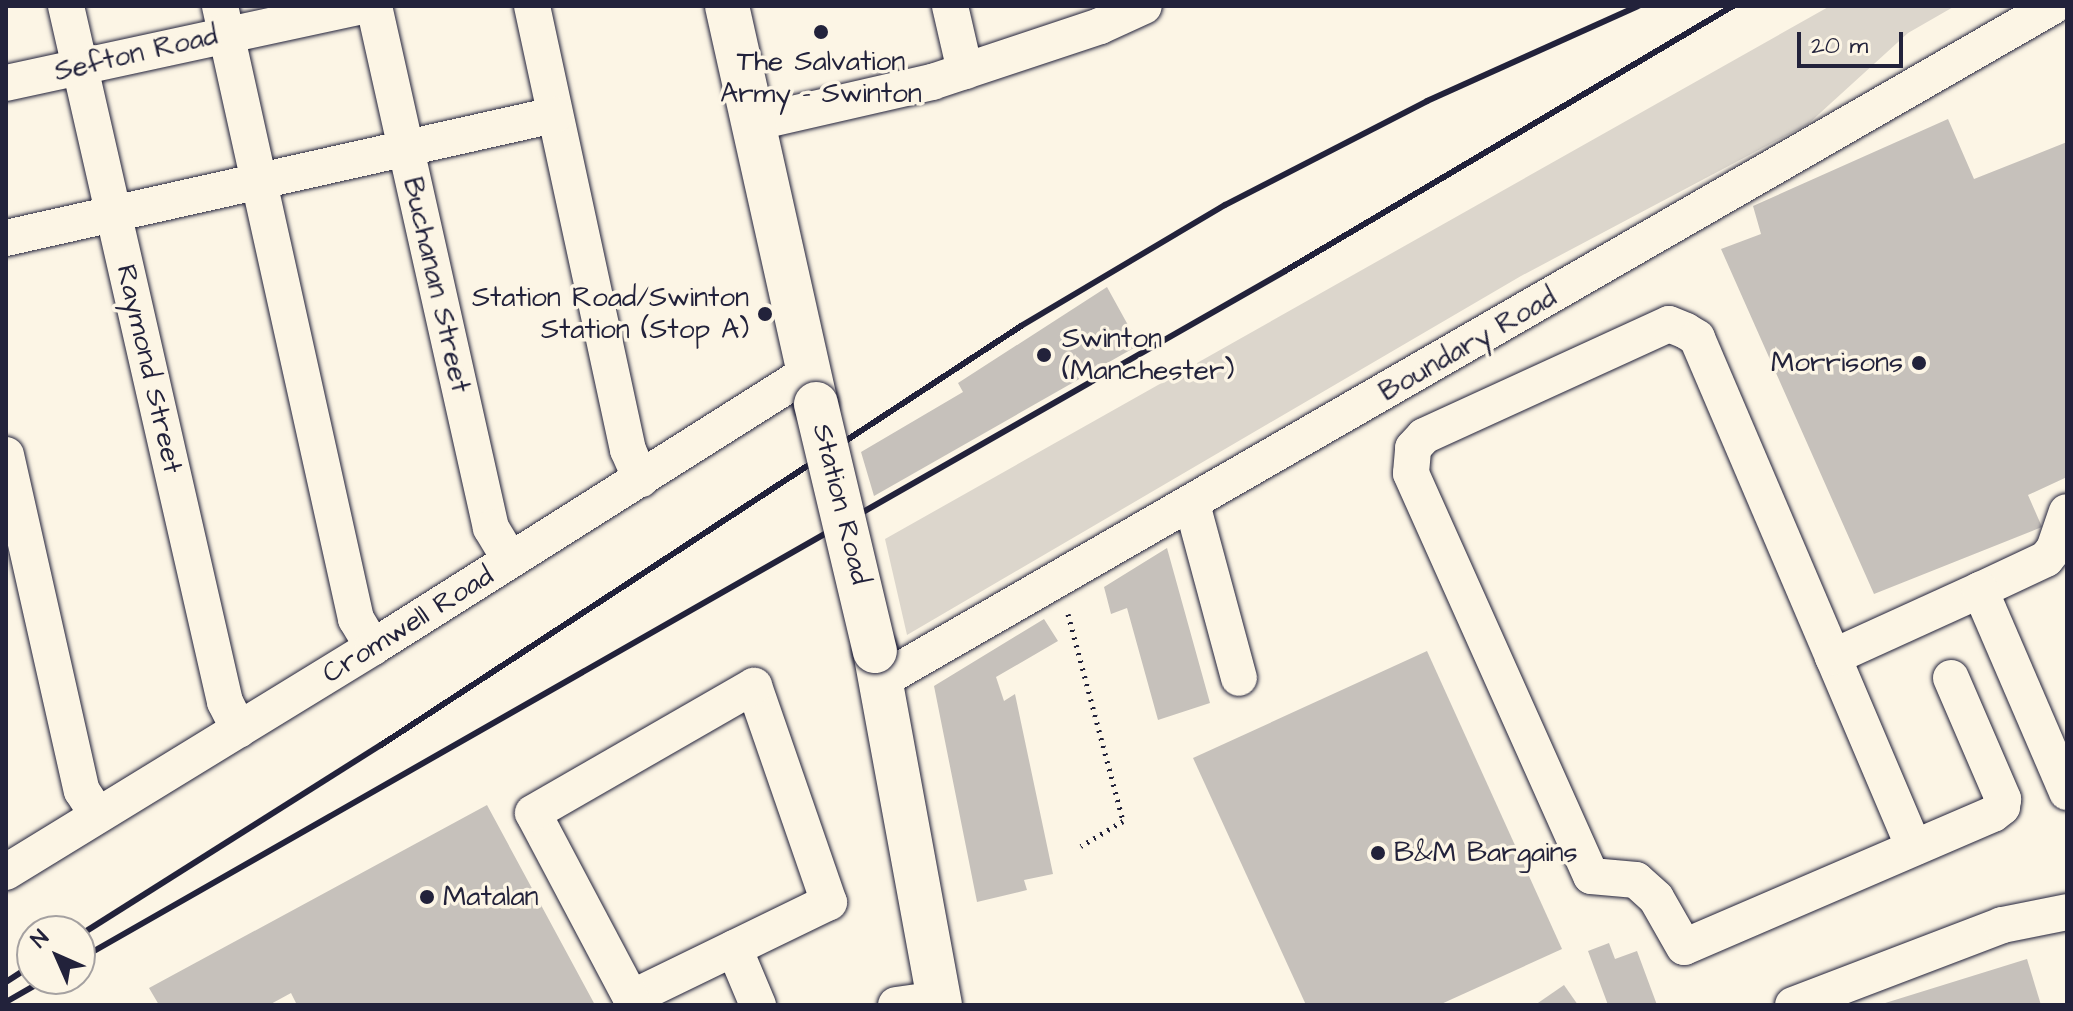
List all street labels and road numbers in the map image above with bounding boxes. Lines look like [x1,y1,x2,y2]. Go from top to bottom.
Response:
street label: Sefton Road [51,19,221,89]
street label: Buchanan Street [395,174,477,396]
street label: Raymond Street [109,261,189,477]
street label: Boundary Road [1374,281,1562,409]
street label: Station Road [805,420,877,588]
street label: Cromwell Road [316,559,500,691]

